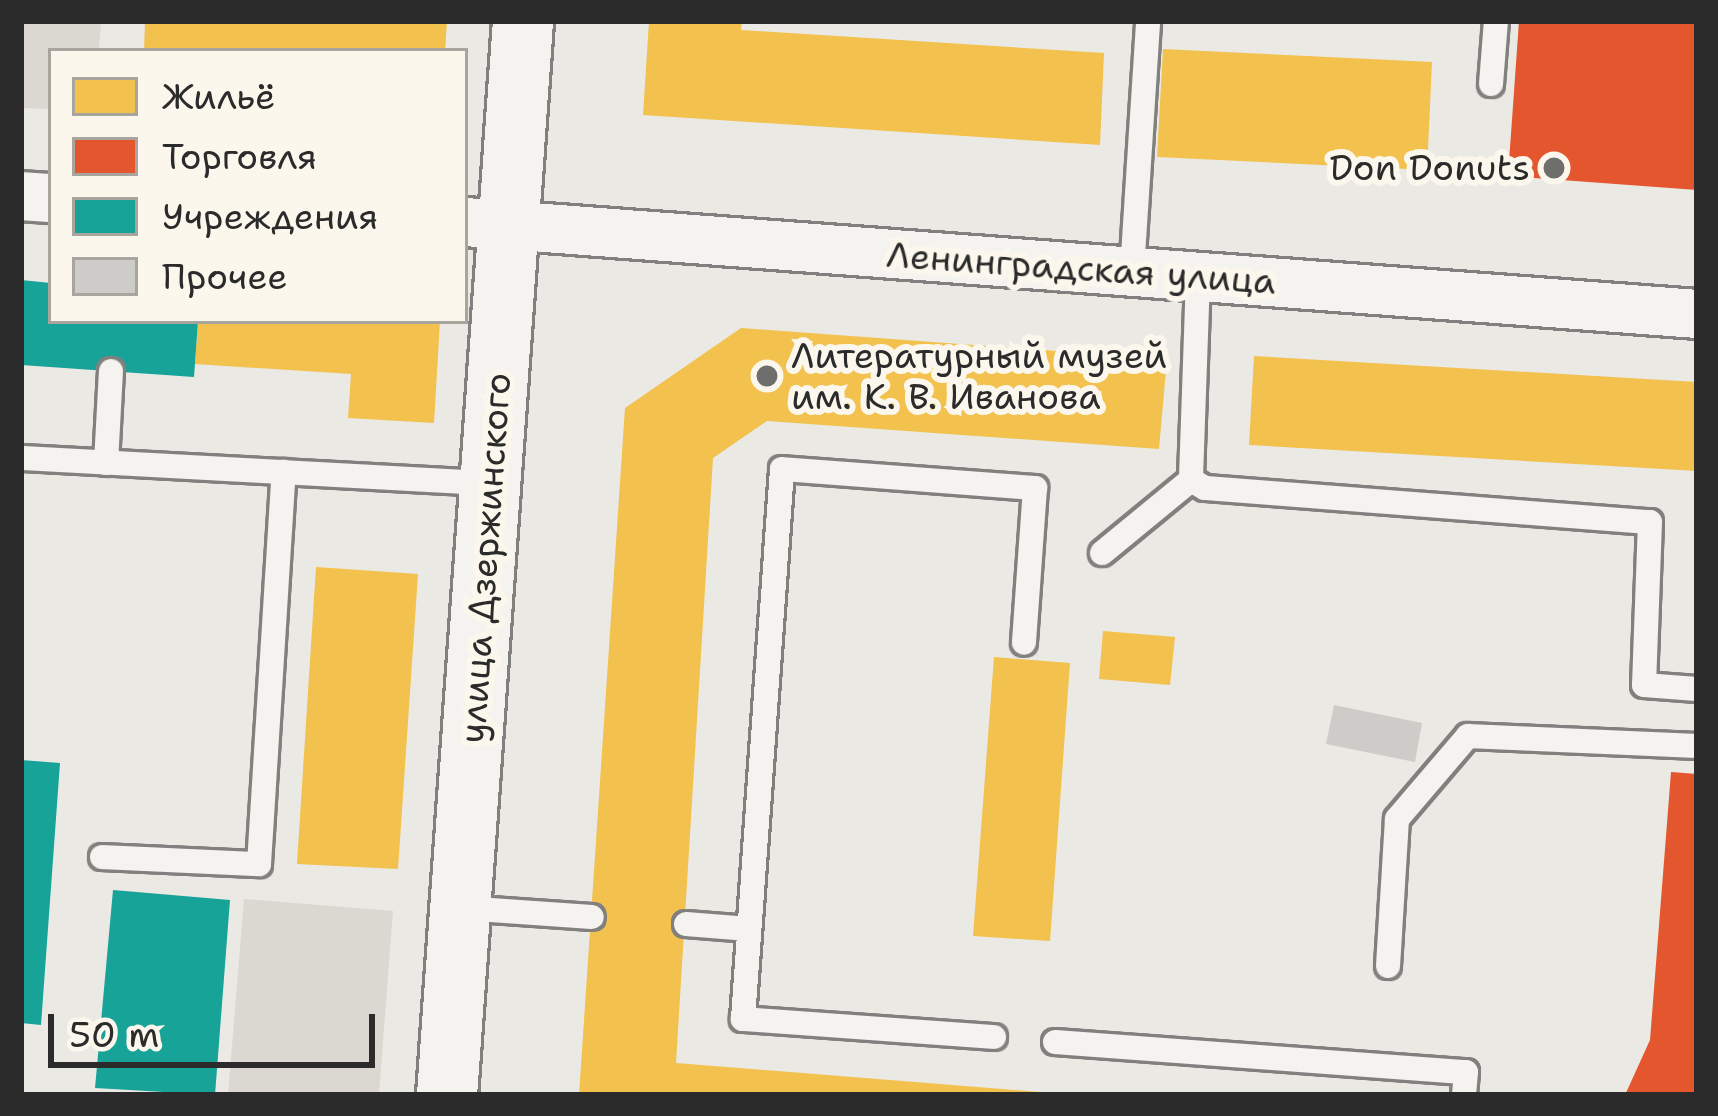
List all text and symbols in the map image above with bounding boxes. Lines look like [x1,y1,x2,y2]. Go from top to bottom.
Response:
legend [48,48,468,324]
text: Жильё [162,72,275,121]
text: Торговля [162,132,317,181]
place label: Don Donuts [1330,146,1530,190]
marker: Don Donuts [1541,155,1567,181]
text: Учреждения [162,192,378,241]
street label: Ленинградская улица [885,233,1277,303]
text: Прочее [162,252,288,301]
place label: Литературный музей им. К. В. Иванова [791,333,1167,418]
marker: Литературный музей им. К. В. Иванова [754,363,780,389]
street label: улица Дзержинского [451,371,519,745]
scale bar [54,990,381,1064]
text: 50 m [69,1010,159,1059]

